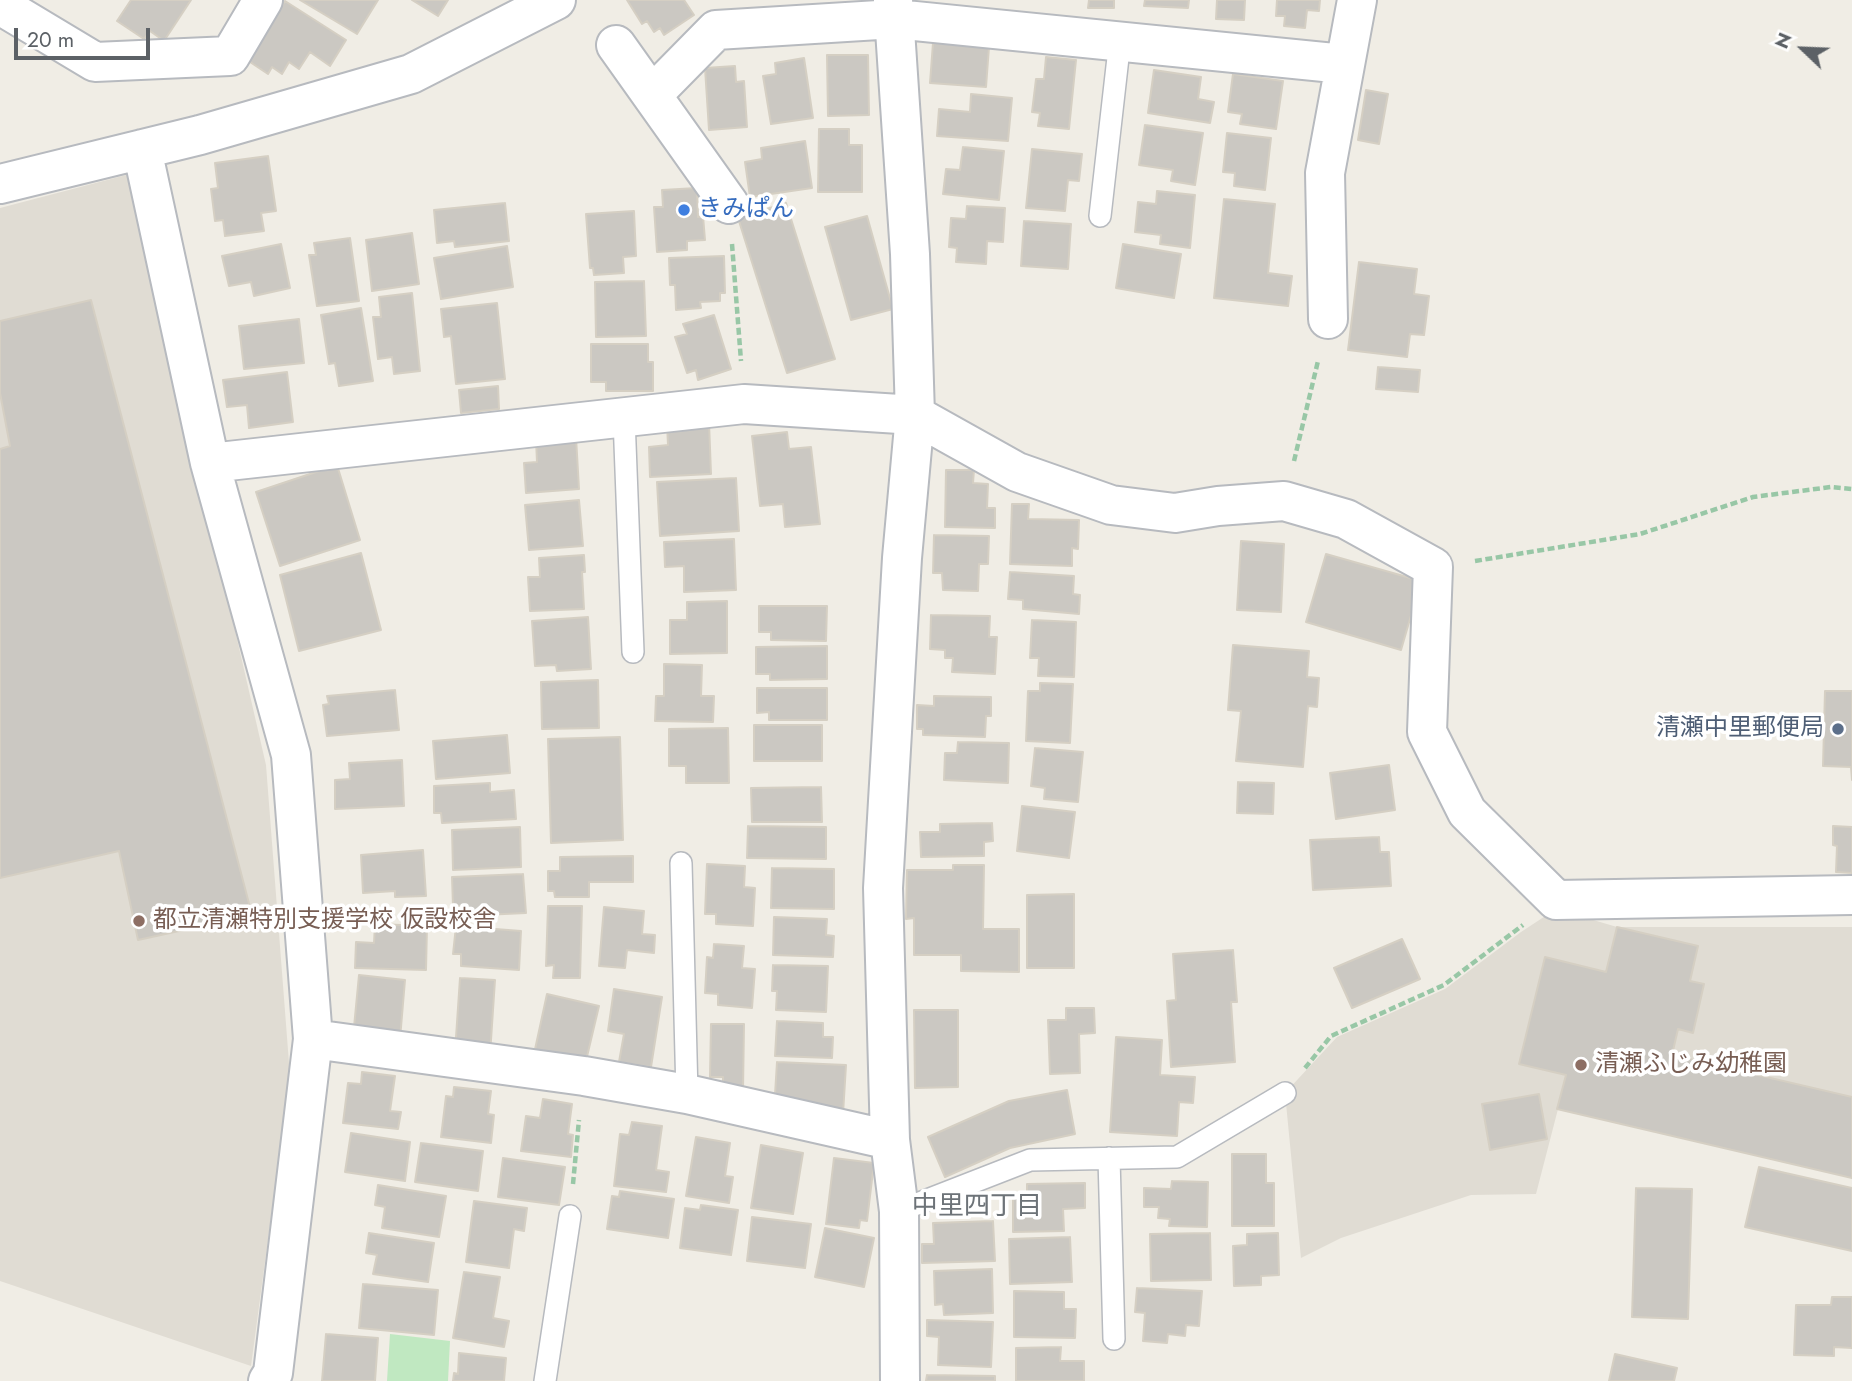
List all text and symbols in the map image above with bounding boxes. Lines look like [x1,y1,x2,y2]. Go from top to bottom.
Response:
scale bar [18,14,154,58]
north arrow [1768,14,1838,84]
text: 20 m [27,25,74,55]
text: N [1768,28,1799,53]
place label: きみぱん [698,196,794,224]
marker: きみぱん [676,202,692,218]
place label: 清瀬中里郵便局 [1656,715,1824,743]
marker: 清瀬中里郵便局 [1830,721,1846,737]
place label: 都立清瀬特別支援学校 仮設校舎 [153,907,496,935]
marker: 都立清瀬特別支援学校 仮設校舎 [131,913,147,929]
place label: 清瀬ふじみ幼稚園 [1595,1051,1787,1079]
marker: 清瀬ふじみ幼稚園 [1573,1057,1589,1073]
district label: 中里四丁目 [912,1192,1042,1224]

